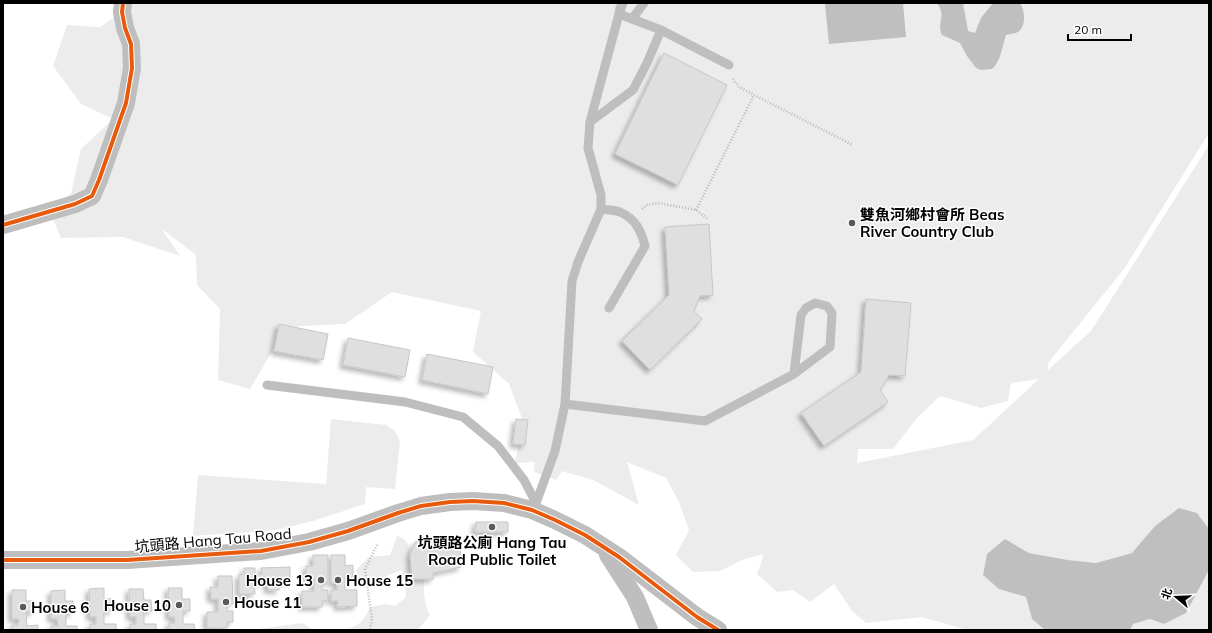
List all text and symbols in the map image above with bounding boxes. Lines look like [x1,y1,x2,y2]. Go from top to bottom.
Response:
scale bar [1068,16,1131,42]
text: 20 m [1074,22,1102,37]
place label: 雙魚河鄉村會所 Beas River Country Club [860,205,1005,241]
marker: 雙魚河鄉村會所 Beas River Country Club [847,218,857,228]
marker: 坑頭路公廁 Hang Tau Road Public Toilet [487,522,497,532]
street label: 坑頭路 Hang Tau Road [134,524,292,556]
place label: 坑頭路公廁 Hang Tau Road Public Toilet [418,533,566,569]
place label: House 13 [246,571,313,590]
place label: House 15 [346,571,413,590]
marker: House 13 [316,575,326,585]
marker: House 15 [333,575,343,585]
north arrow [1156,577,1196,617]
text: 北 [1158,586,1175,601]
place label: House 11 [234,593,301,612]
place label: House 10 [104,596,171,615]
marker: House 11 [221,597,231,607]
place label: House 6 [31,598,89,617]
marker: House 10 [174,600,184,610]
marker: House 6 [18,602,28,612]

